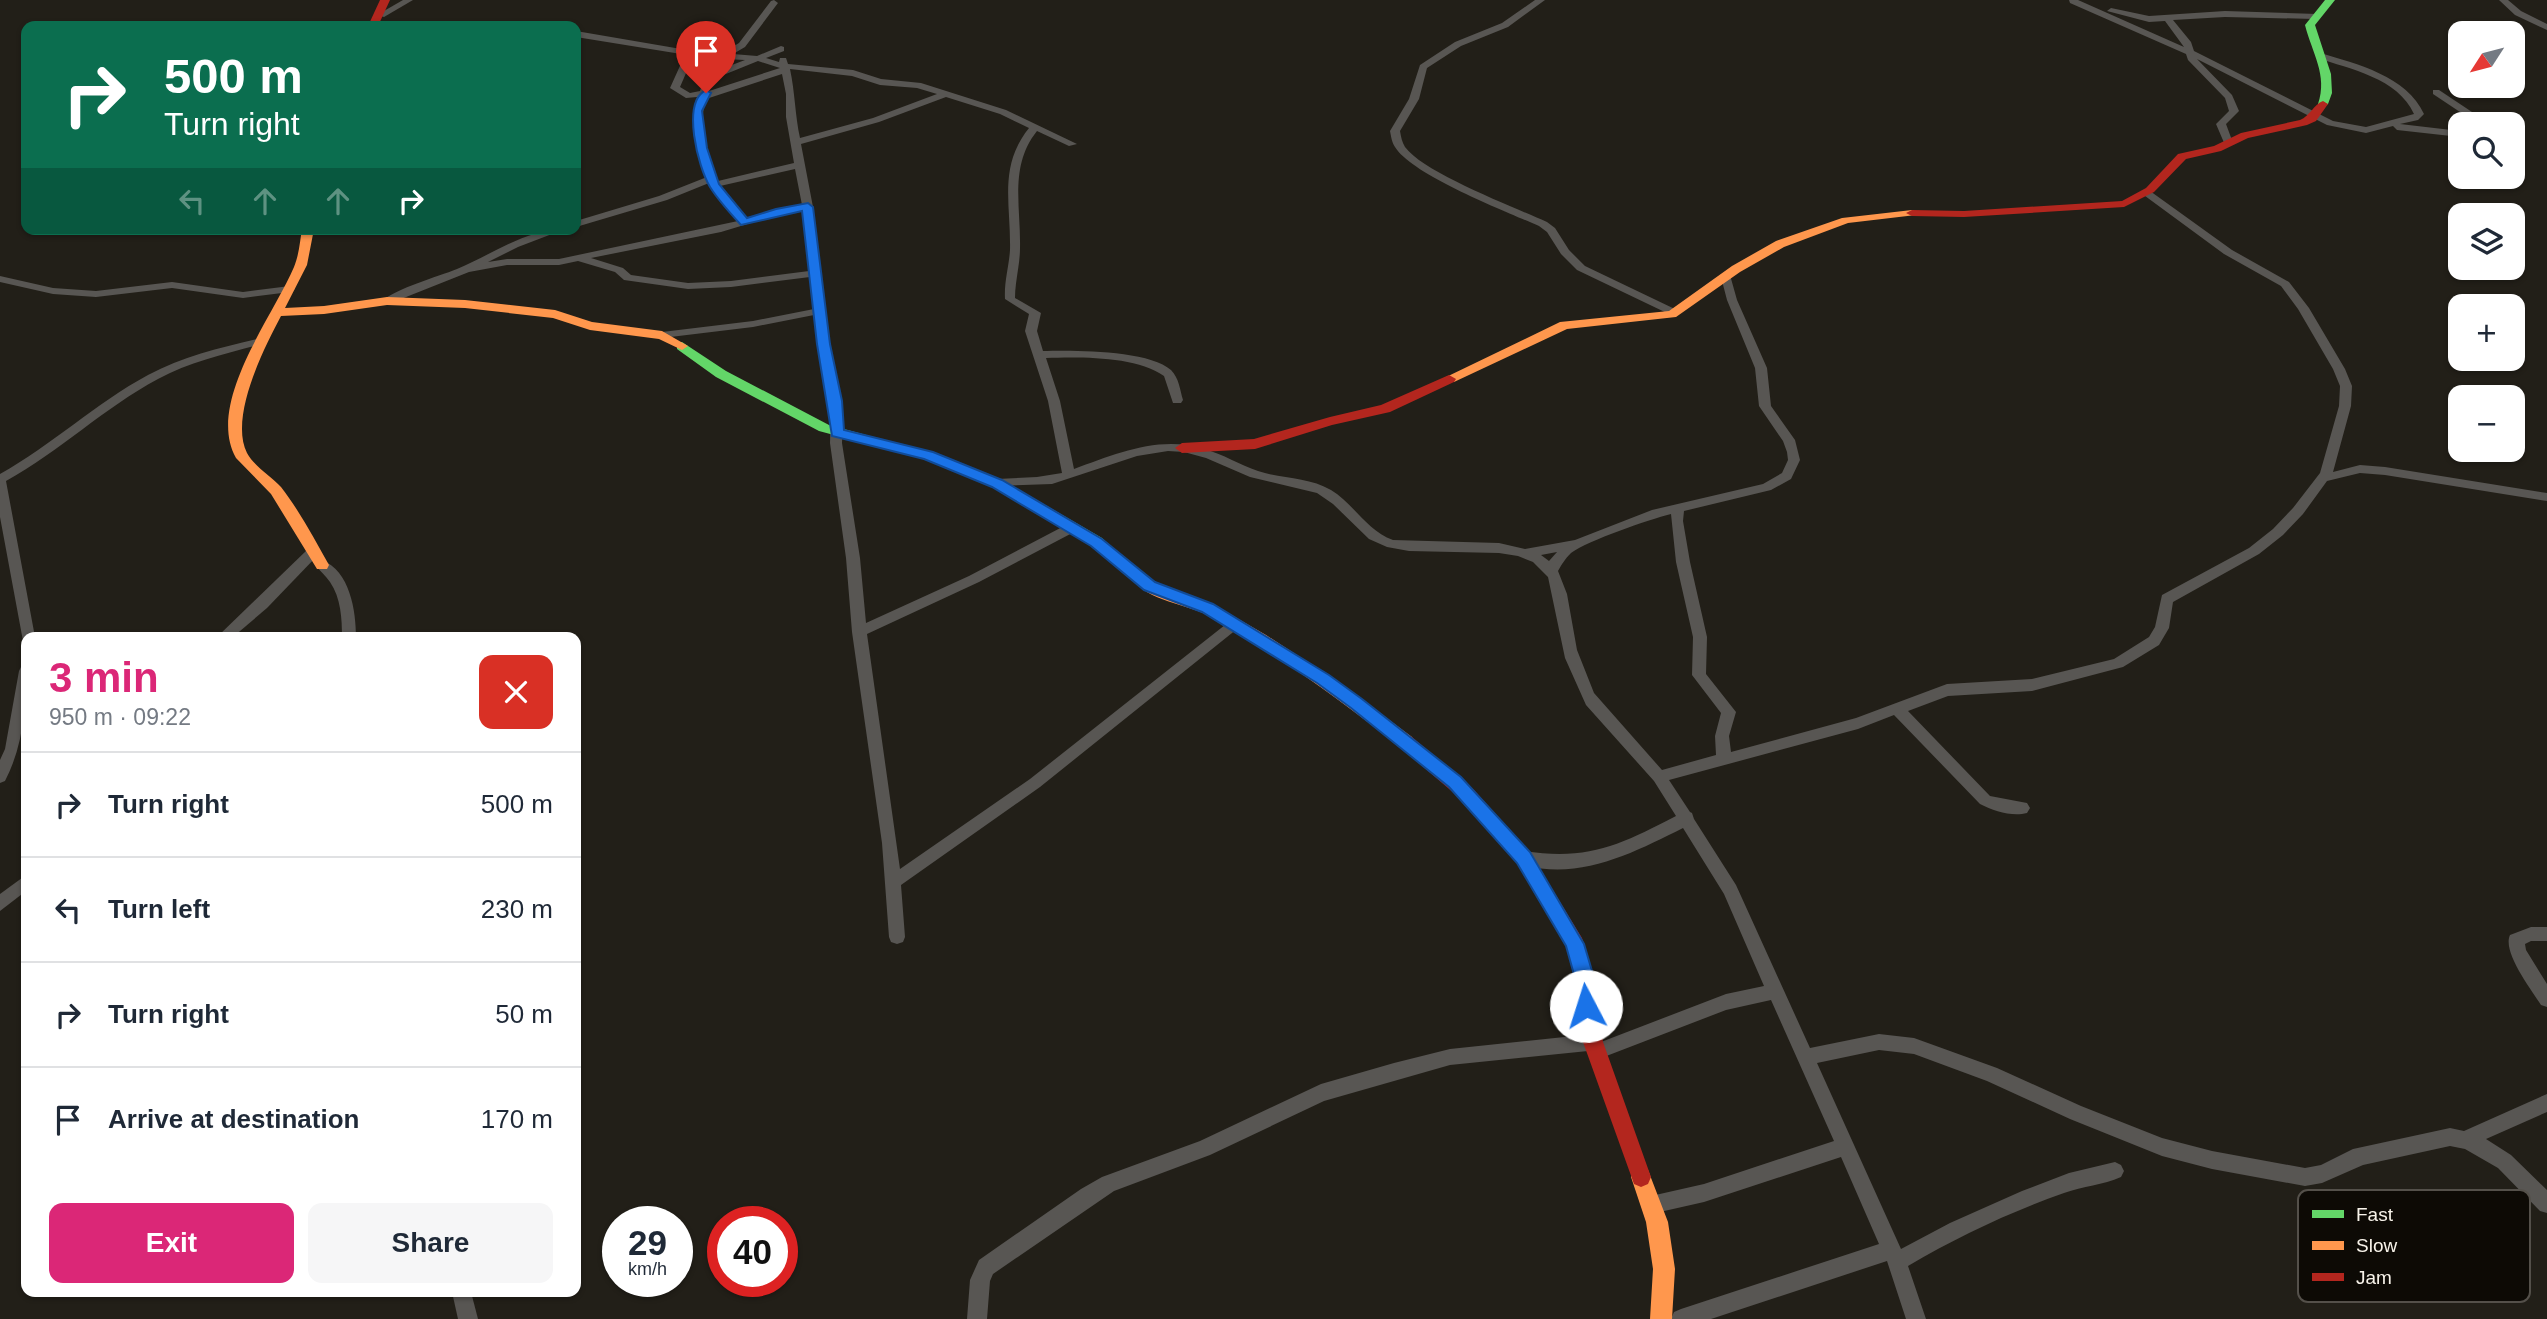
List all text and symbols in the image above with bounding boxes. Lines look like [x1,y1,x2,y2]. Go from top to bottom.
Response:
pin [676,21,736,93]
north arrow [2448,21,2525,98]
map controls [2448,21,2525,462]
icon: arrive [687,32,725,70]
icon: right [49,49,140,140]
text: 500 m [164,49,303,103]
text: Turn right [164,106,300,142]
button: search [2448,112,2525,189]
icon: left [173,182,211,220]
icon: ahead [246,182,284,220]
icon: ahead [319,182,357,220]
icon: right [392,182,430,220]
button: layers [2448,203,2525,280]
button: + [2448,294,2525,371]
button: − [2448,385,2525,462]
text: 3 min [49,654,159,701]
button: close [479,655,553,729]
text: 950 m · 09:22 [49,704,191,730]
icon: right [49,786,87,824]
text: Turn right [108,789,229,819]
text: 500 m [481,789,553,819]
icon: left [49,891,87,929]
text: Turn left [108,894,210,924]
text: 230 m [481,894,553,924]
position arrow [1549,969,1623,1043]
icon: right [49,996,87,1034]
text: Turn right [108,999,229,1029]
text: 50 m [495,999,553,1029]
icon: arrive [49,1101,87,1139]
text: Arrive at destination [108,1104,359,1134]
text: 170 m [481,1104,553,1134]
legend [2298,1190,2530,1302]
button: Exit [49,1203,294,1283]
button: Share [308,1203,553,1283]
text: Fast [2356,1204,2394,1225]
speed limit sign: 40 [707,1206,798,1297]
text: 29 [628,1223,667,1262]
text: Slow [2356,1235,2397,1256]
text: km/h [628,1259,667,1279]
text: Jam [2356,1267,2392,1288]

